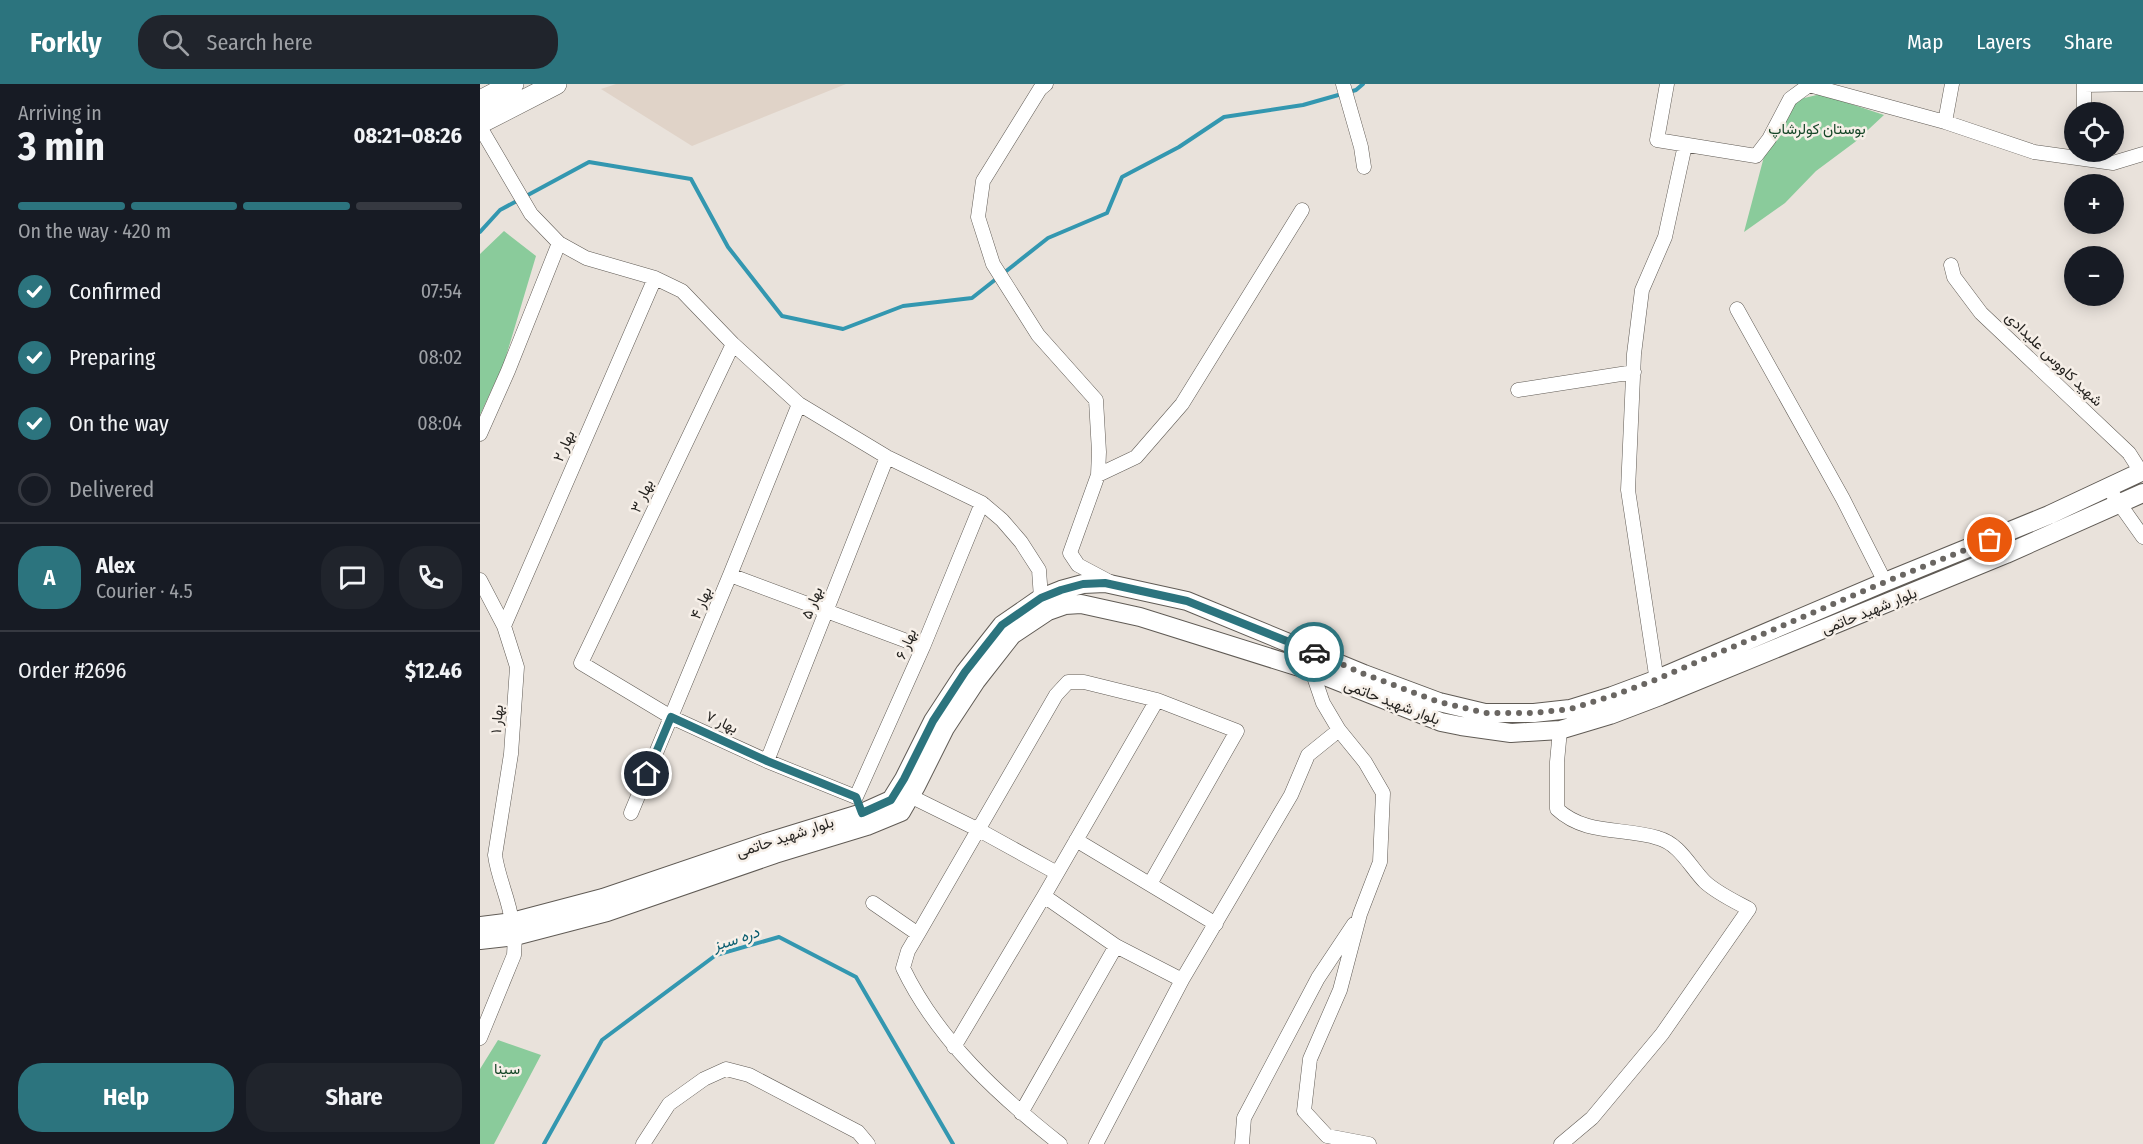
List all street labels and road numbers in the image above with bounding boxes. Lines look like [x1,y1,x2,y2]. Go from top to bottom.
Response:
street label: شهید کاووس علیدادی [2001,308,2107,411]
street label: بهار ۲ [549,428,579,464]
street label: بهار ۳ [627,477,657,515]
street label: بهار ۴ [686,584,716,622]
street label: بهار ۵ [797,584,827,622]
street label: بلوار شهید حاتمی [1819,584,1920,639]
street label: بهار ۶ [892,626,920,662]
street label: بلوار شهید حاتمی [1341,675,1443,730]
street label: بهار ۱ [487,704,507,734]
street label: بهار ۷ [703,707,741,737]
street label: بلوار شهید حاتمی [734,813,836,862]

